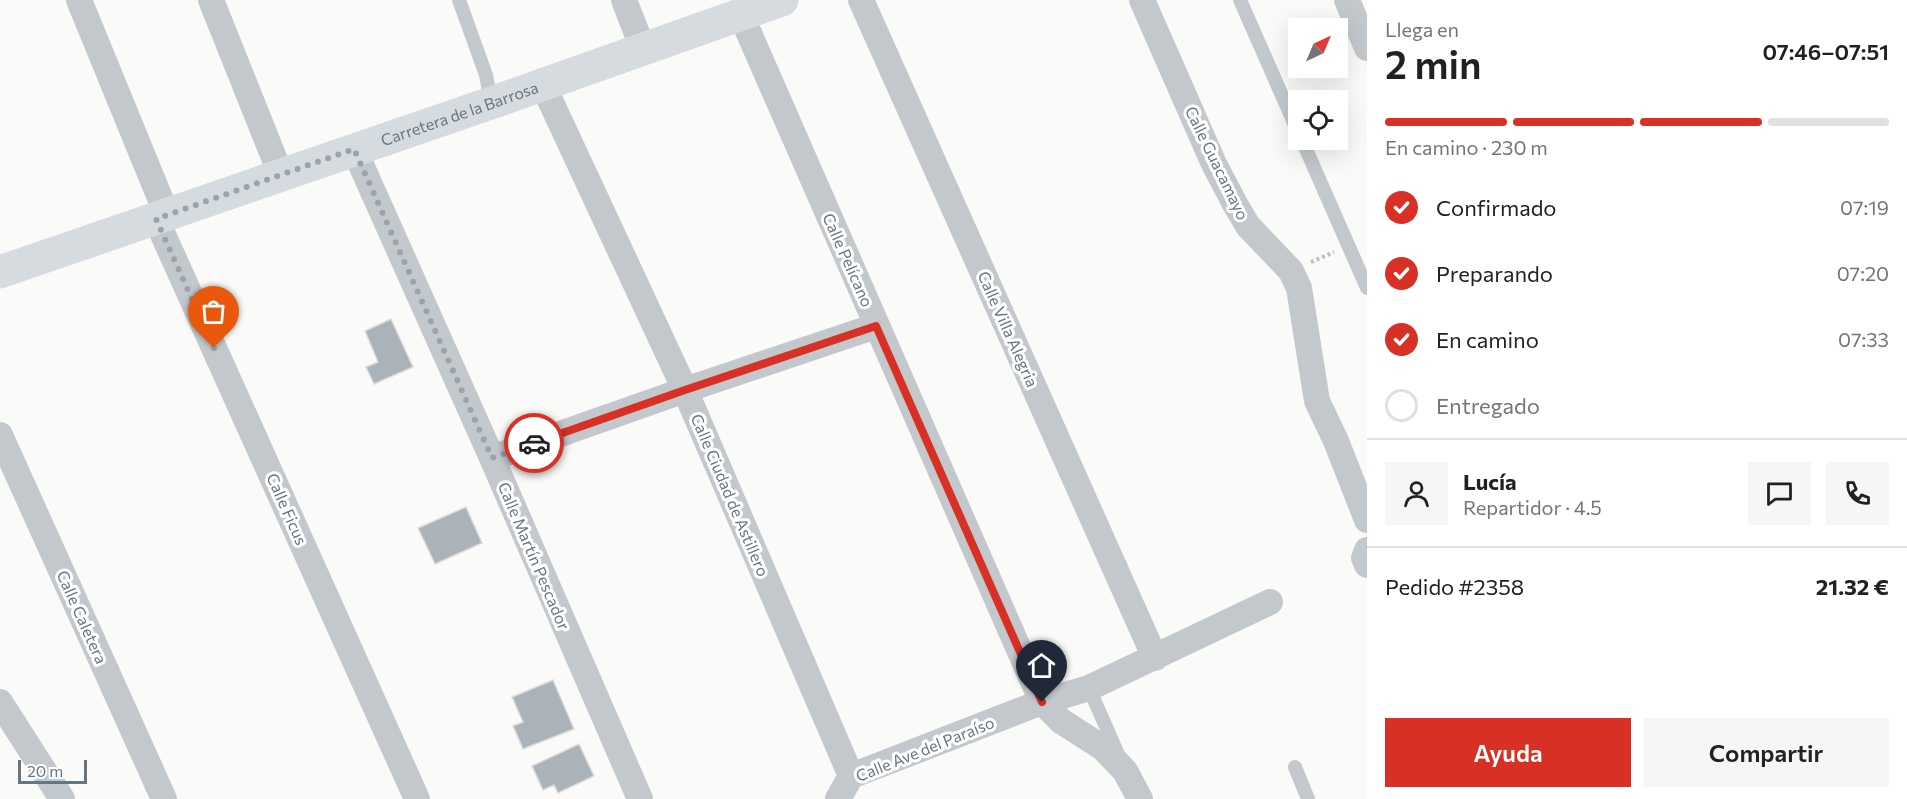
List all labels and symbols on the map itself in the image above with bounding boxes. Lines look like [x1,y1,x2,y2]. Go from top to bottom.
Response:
north arrow [1288,18,1348,78]
street label: Carretera de la Barrosa [378,77,541,149]
street label: Calle Guacamayo [1182,103,1253,223]
street label: Calle Pelícano [819,210,878,310]
street label: Calle Villa Alegria [974,268,1042,390]
pin [188,286,239,348]
street label: Calle Ciudad de Astillero [688,411,773,579]
courier [504,413,564,473]
street label: Calle Ficus [263,470,312,548]
street label: Calle Martín Pescador [495,479,574,633]
street label: Calle Caletera [53,567,112,666]
pin [1016,640,1067,702]
street label: Calle Ave del Paraíso [853,712,997,785]
scale bar [18,757,87,784]

